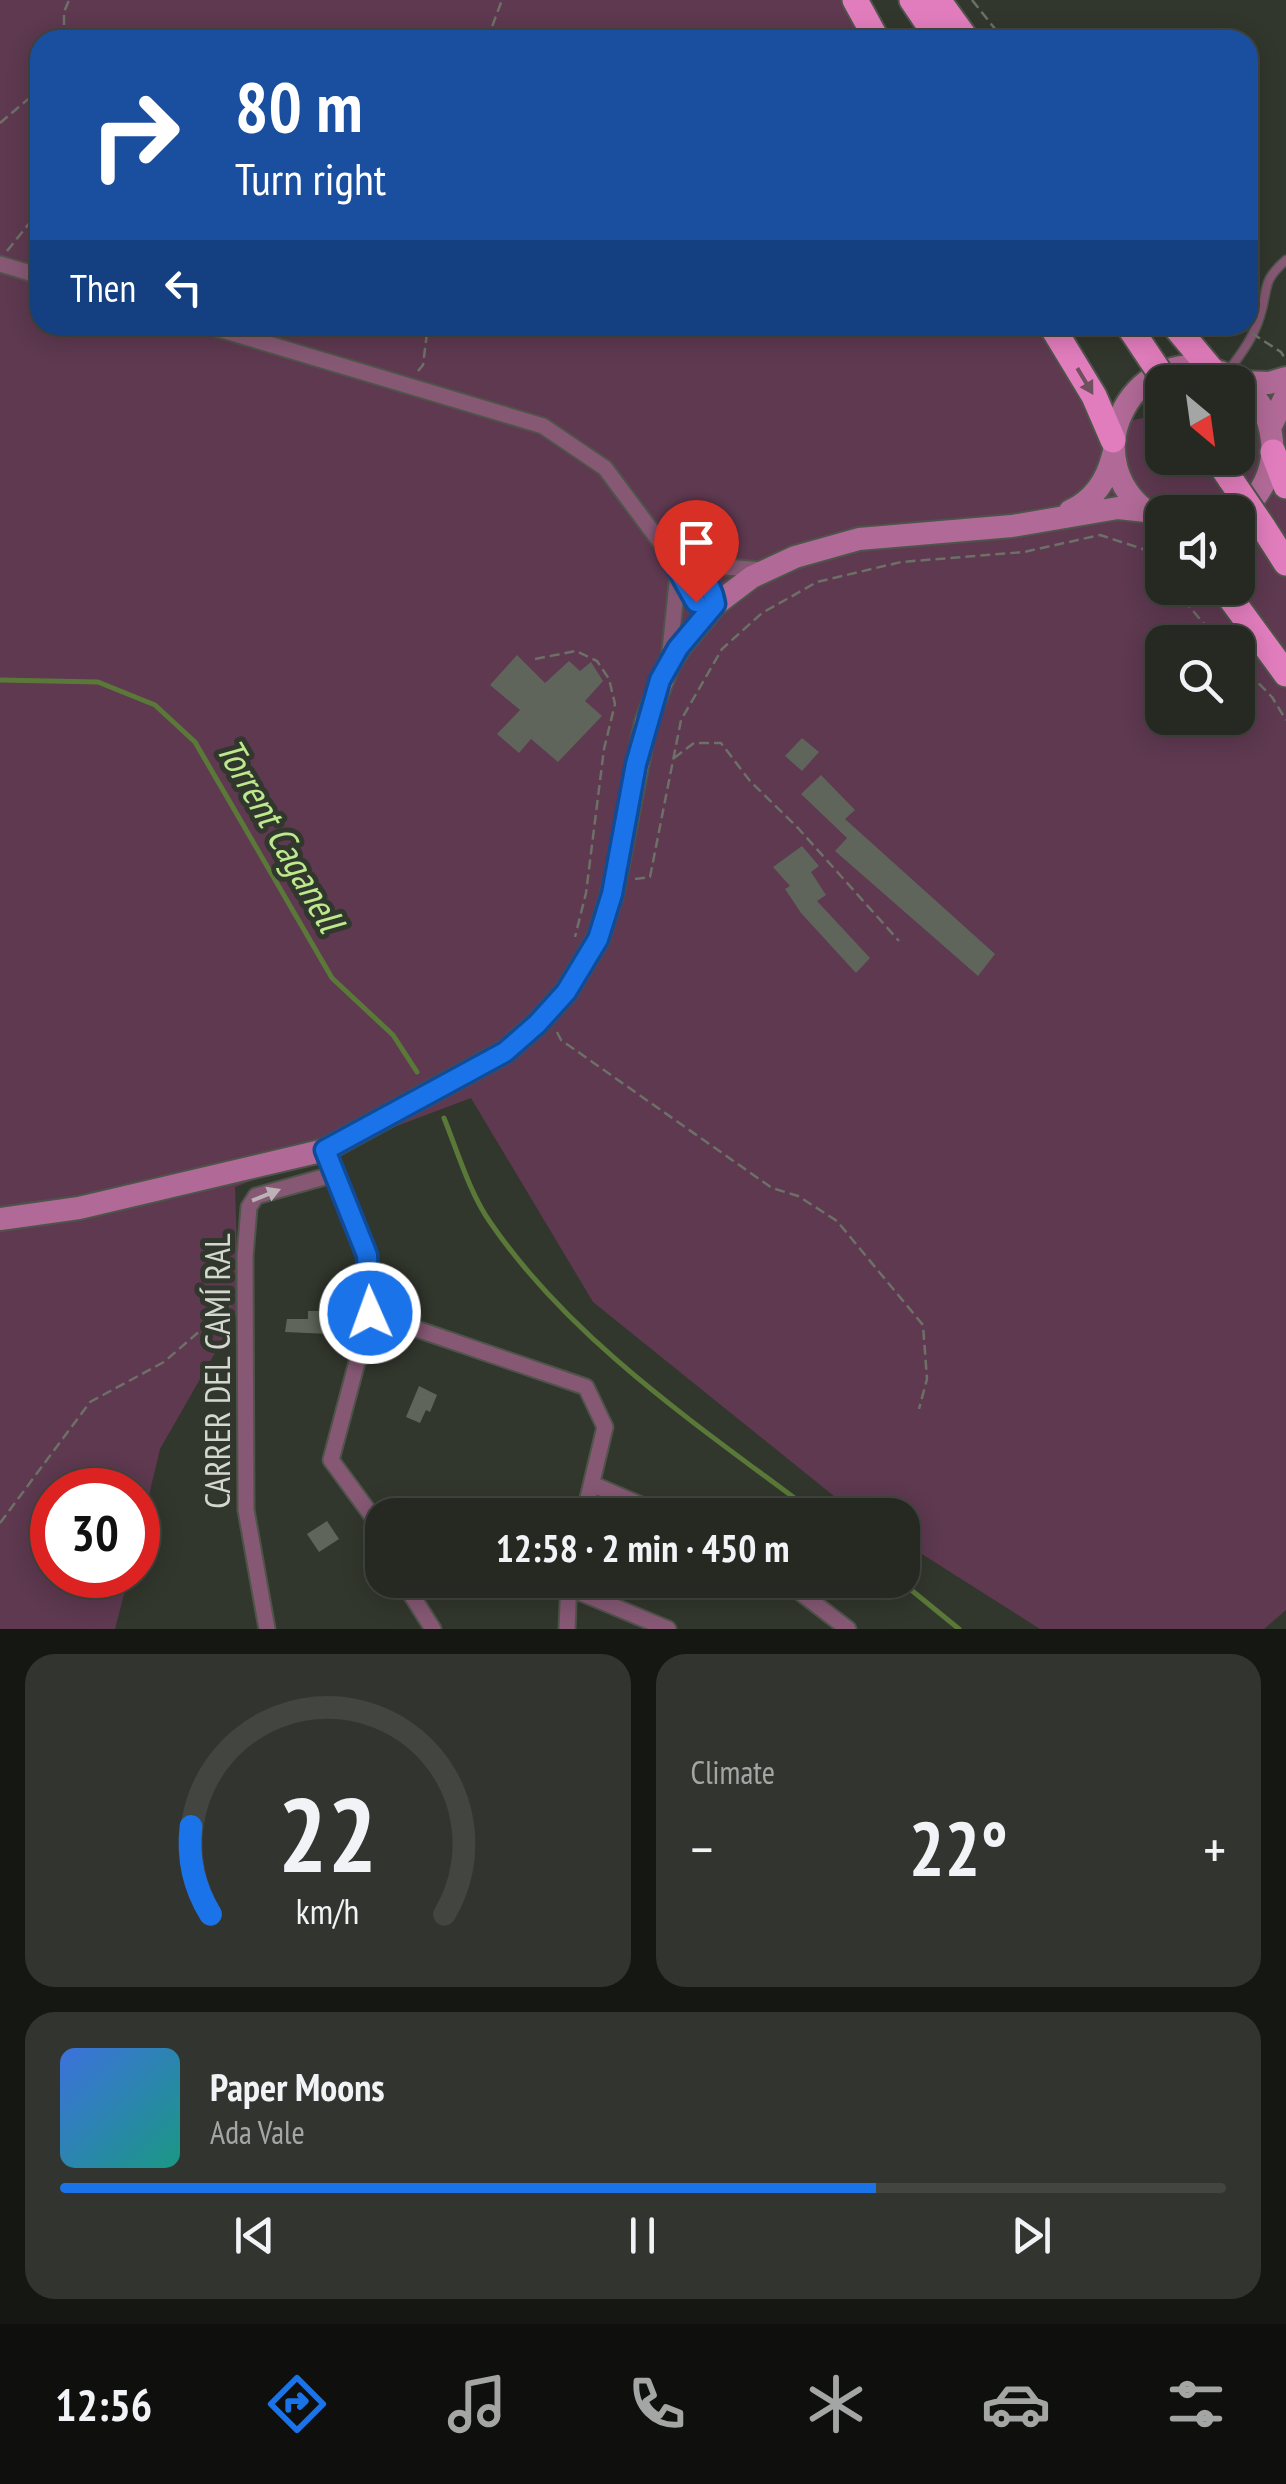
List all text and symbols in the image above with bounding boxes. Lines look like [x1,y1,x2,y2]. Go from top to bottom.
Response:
text: 80 m [235,61,363,151]
icon: right [70,70,200,200]
text: Turn right [235,149,386,207]
icon: left [156,260,211,315]
text: Then [70,263,136,312]
north arrow [1145,365,1255,475]
map controls [1145,365,1255,735]
one-way arrow [1076,367,1093,395]
button: sound [1145,495,1255,605]
pin [654,500,739,603]
icon: arrive [669,515,724,570]
button: search [1145,625,1255,735]
water label: Torrent Caganell [206,729,358,942]
one-way arrow [251,1187,281,1202]
street label: CARRER DEL CAMÍ RAL [194,1233,240,1509]
position arrow [318,1261,422,1365]
speed limit sign: 30 [30,1468,160,1598]
text: 12:58 · 2 min · 450 m [496,1523,789,1572]
text: Climate [691,1751,775,1793]
text: 22 [278,1766,377,1901]
text: 22° [909,1800,1008,1897]
text: − [691,1813,713,1884]
text: + [1203,1813,1226,1884]
text: km/h [296,1888,359,1934]
text: Paper Moons [210,2062,385,2111]
text: Ada Vale [210,2111,305,2153]
icon: previous [227,2208,282,2263]
icon: pause [615,2208,670,2263]
icon: next [1004,2208,1059,2263]
icon: directions [262,2369,332,2439]
icon: music [442,2369,512,2439]
icon: phone [622,2369,692,2439]
icon: climate [801,2369,871,2439]
icon: car [981,2369,1051,2439]
icon: filters [1161,2369,1231,2439]
text: 12:56 [55,2375,152,2433]

